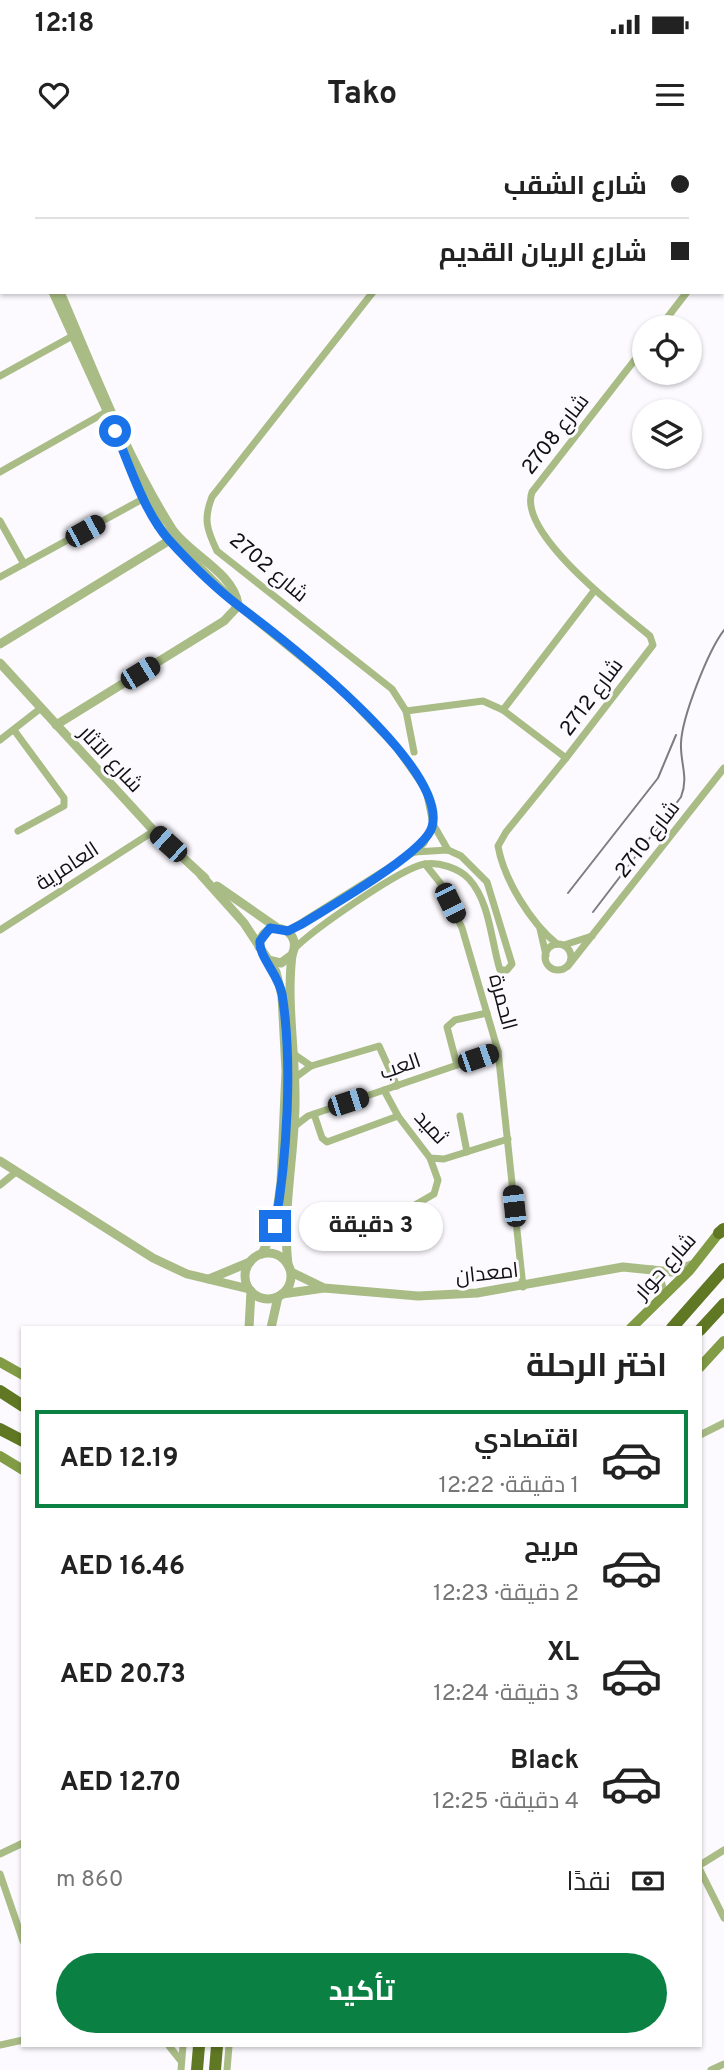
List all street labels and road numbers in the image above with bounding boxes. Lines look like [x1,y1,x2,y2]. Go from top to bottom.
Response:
street label: شارع 2708 [516,389,596,481]
street label: شارع 2702 [223,527,313,609]
street label: شارع 2712 [554,654,630,742]
street label: شارع الآثار [71,720,148,799]
street label: شارع 2710 [610,796,687,884]
street label: العامرية [31,837,105,898]
street label: الحمرة [481,971,522,1033]
street label: العب [376,1048,425,1087]
street label: ثميد [407,1105,453,1151]
street label: شارع حوار [628,1228,703,1307]
street label: امعدان [454,1258,520,1291]

